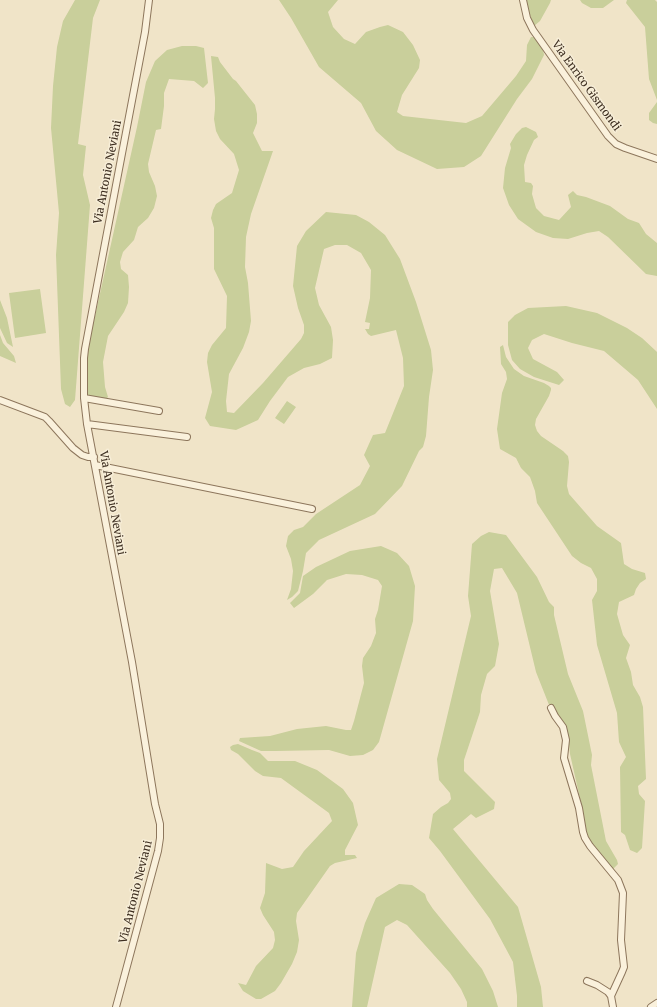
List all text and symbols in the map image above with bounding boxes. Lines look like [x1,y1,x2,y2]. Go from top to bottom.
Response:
street label: Via Enrico Gismondi [549,38,623,134]
street label: Via Antonio Neviani [91,119,125,225]
street label: Via Antonio Neviani [96,450,128,556]
street label: Via Antonio Neviani [117,839,155,945]

